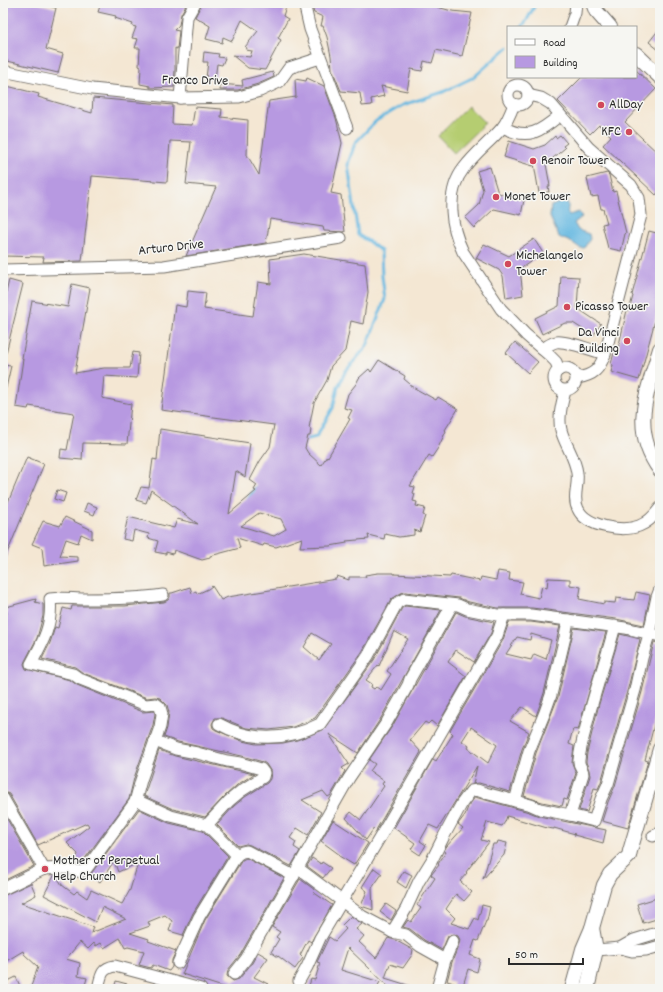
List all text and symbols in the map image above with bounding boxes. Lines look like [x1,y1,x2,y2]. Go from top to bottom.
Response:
legend [507,26,637,78]
text: Road [543,35,565,52]
text: Building [543,55,578,72]
street label: Franco Drive [162,70,228,92]
place label: AllDay [609,95,643,115]
marker: AllDay [596,100,606,110]
place label: KFC [601,122,621,142]
marker: KFC [624,127,634,137]
place label: Renoir Tower [541,151,609,171]
marker: Renoir Tower [528,156,538,166]
place label: Monet Tower [504,187,571,207]
marker: Monet Tower [491,192,501,202]
street label: Arturo Drive [137,235,205,261]
place label: Michelangelo Tower [516,246,583,282]
marker: Michelangelo Tower [503,259,513,269]
place label: Picasso Tower [575,297,649,317]
marker: Picasso Tower [562,302,572,312]
place label: Da Vinci Building [578,323,619,359]
marker: Da Vinci Building [622,336,632,346]
place label: Mother of Perpetual Help Church [53,851,160,887]
marker: Mother of Perpetual Help Church [40,864,50,874]
scale bar [509,940,583,966]
text: 50 m [515,947,538,964]

